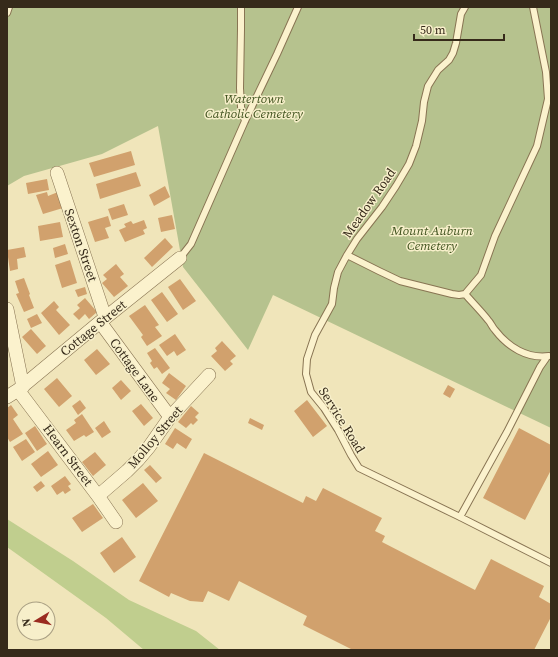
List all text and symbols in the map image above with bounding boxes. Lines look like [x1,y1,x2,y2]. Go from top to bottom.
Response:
scale bar [414,16,504,42]
text: 50 m [420,22,446,38]
park label: Watertown Catholic Cemetery [205,90,304,122]
street label: Meadow Road [339,164,400,241]
street label: Sexton Street [61,206,102,284]
park label: Mount Auburn Cemetery [390,222,474,254]
street label: Cottage Street [57,296,130,360]
street label: Cottage Lane [106,335,164,406]
street label: Service Road [315,384,369,457]
street label: Molloy Street [124,402,187,472]
street label: Hearn Street [39,421,97,490]
north arrow [16,601,56,641]
text: N [19,617,35,628]

